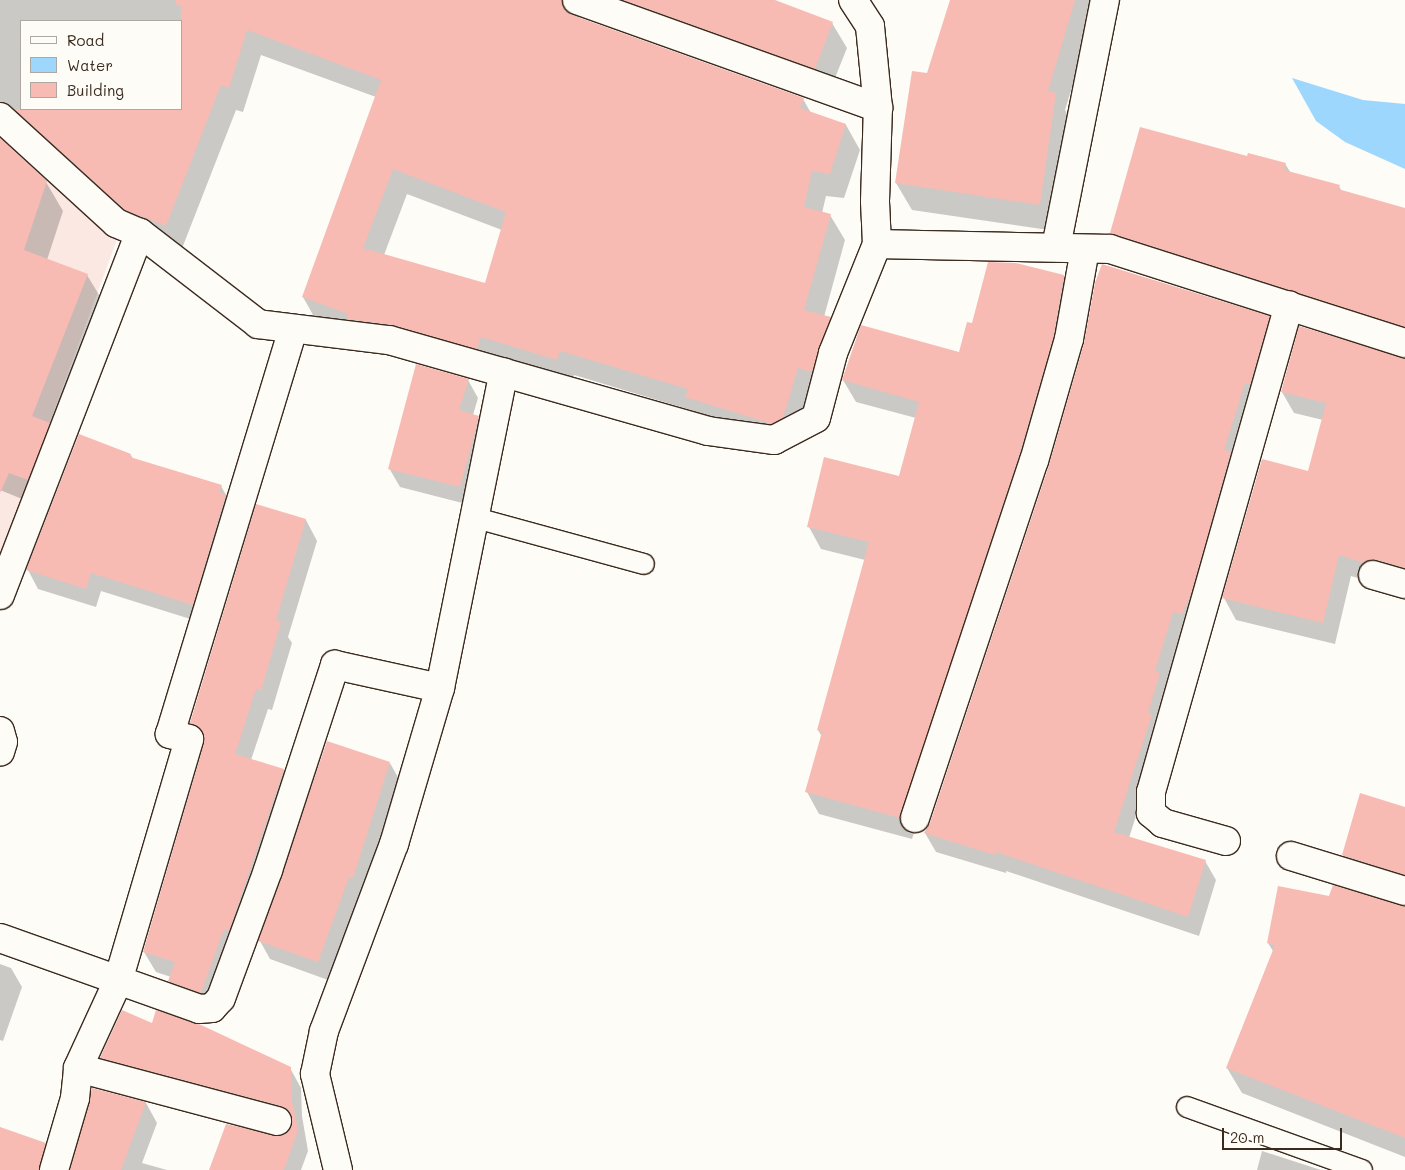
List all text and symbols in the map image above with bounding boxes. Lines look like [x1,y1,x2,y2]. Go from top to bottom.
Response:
legend [20,20,182,110]
text: Road [67,30,104,50]
text: Water [67,55,113,75]
text: Building [67,80,124,100]
scale bar [1225,1118,1345,1150]
text: 20 m [1230,1127,1264,1147]

